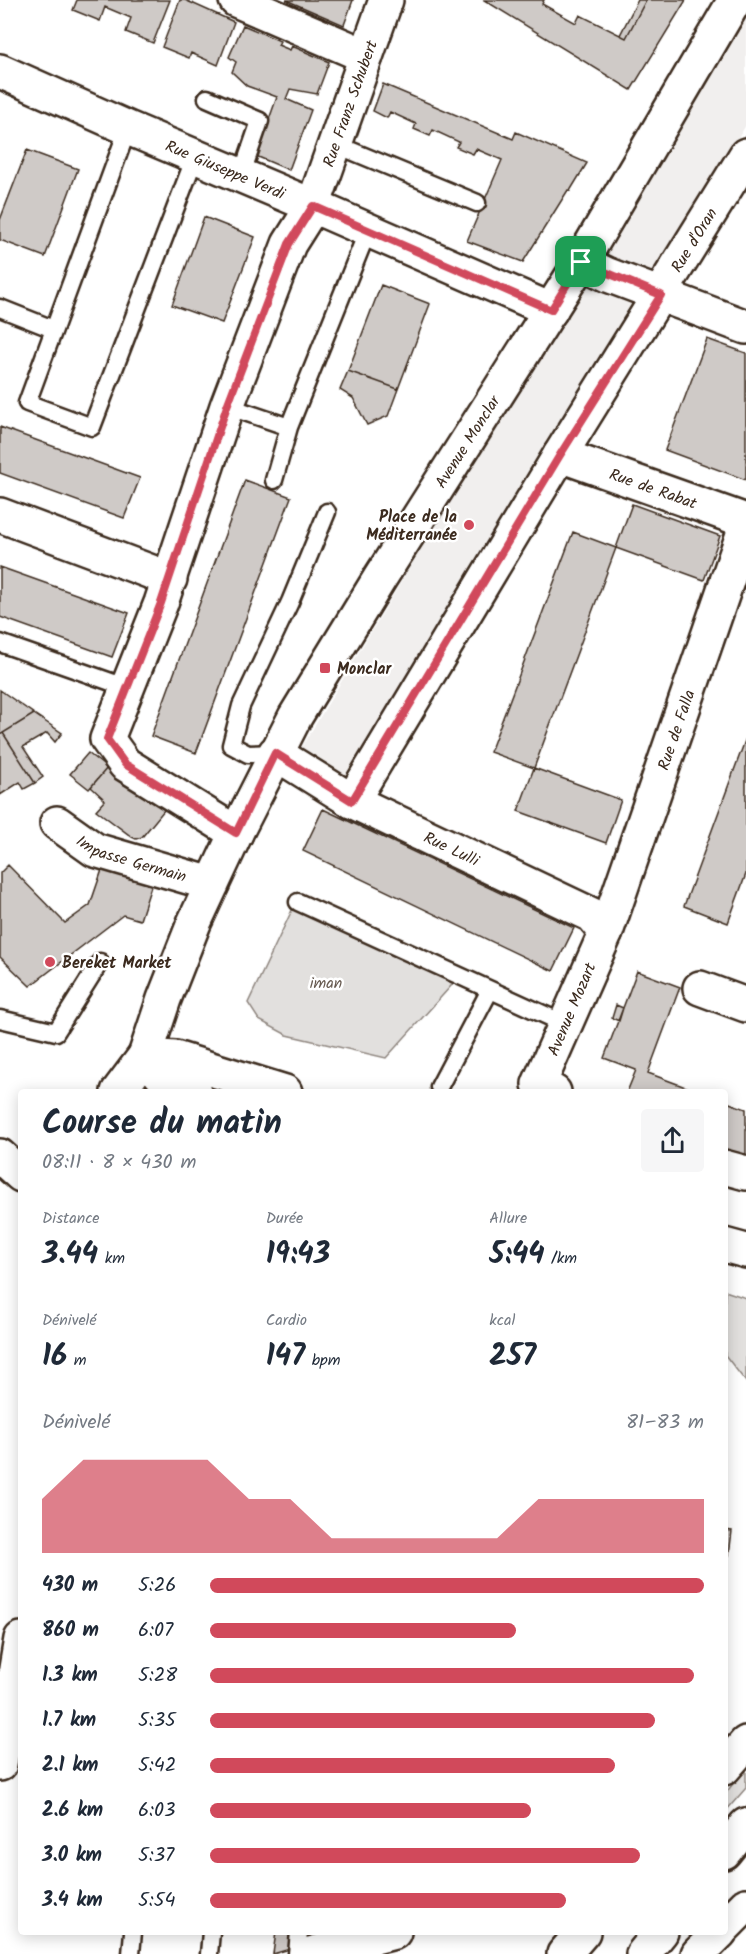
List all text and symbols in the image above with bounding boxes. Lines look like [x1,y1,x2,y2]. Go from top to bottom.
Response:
street label: Rue Franz Schubert [317,36,385,171]
street label: Rue Giuseppe Verdi [161,134,290,207]
street label: Rue d'Oran [665,203,724,278]
pin [555,236,606,287]
icon: arrive [564,245,597,278]
street label: Avenue Monclar [429,389,508,494]
street label: Rue de Rabat [606,462,701,517]
place label: Place de la Méditerranée [366,505,457,548]
marker: Place de la Méditerranée [462,518,476,532]
place label: Monclar [337,657,392,682]
marker: Monclar [318,661,332,675]
street label: Rue de Falla [652,687,703,774]
street label: Rue Lulli [419,826,484,874]
street label: Impasse Germain [70,829,189,890]
place label: Bereket Market [62,951,172,976]
marker: Bereket Market [43,955,57,969]
street label: Avenue Mozart [541,958,604,1060]
park label: iman [310,971,342,996]
text: Course du matin [42,1098,282,1151]
button: share [641,1109,704,1172]
text: 08:11 · 8 × 430 m [42,1147,197,1179]
text: Distance [42,1206,100,1231]
text: Durée [266,1206,303,1231]
text: Allure [489,1206,527,1231]
text: 3.44 [42,1231,98,1279]
text: 19:43 [266,1231,330,1279]
text: 5:44 [489,1231,545,1279]
text: km [98,1246,125,1271]
text: /km [545,1246,577,1271]
text: Dénivelé [42,1308,97,1333]
text: Cardio [266,1308,307,1333]
text: kcal [489,1308,515,1333]
text: 16 [42,1333,67,1381]
text: 147 [266,1333,305,1381]
text: 257 [489,1333,536,1381]
text: m [67,1348,86,1373]
text: bpm [305,1348,340,1373]
text: Dénivelé [42,1407,110,1439]
text: 81–83 m [626,1407,704,1439]
text: 430 m [42,1570,98,1602]
text: 5:26 [138,1570,176,1602]
text: 860 m [42,1615,99,1647]
text: 6:07 [138,1615,173,1647]
text: 1.3 km [42,1660,98,1692]
text: 5:28 [138,1660,177,1692]
text: 1.7 km [42,1705,96,1737]
text: 5:35 [138,1705,176,1737]
text: 2.1 km [42,1750,98,1782]
text: 5:42 [138,1750,176,1782]
text: 2.6 km [42,1795,103,1827]
text: 6:03 [138,1795,175,1827]
text: 3.0 km [42,1840,102,1872]
text: 5:37 [138,1840,174,1872]
text: 3.4 km [42,1885,103,1917]
text: 5:54 [138,1885,175,1917]

